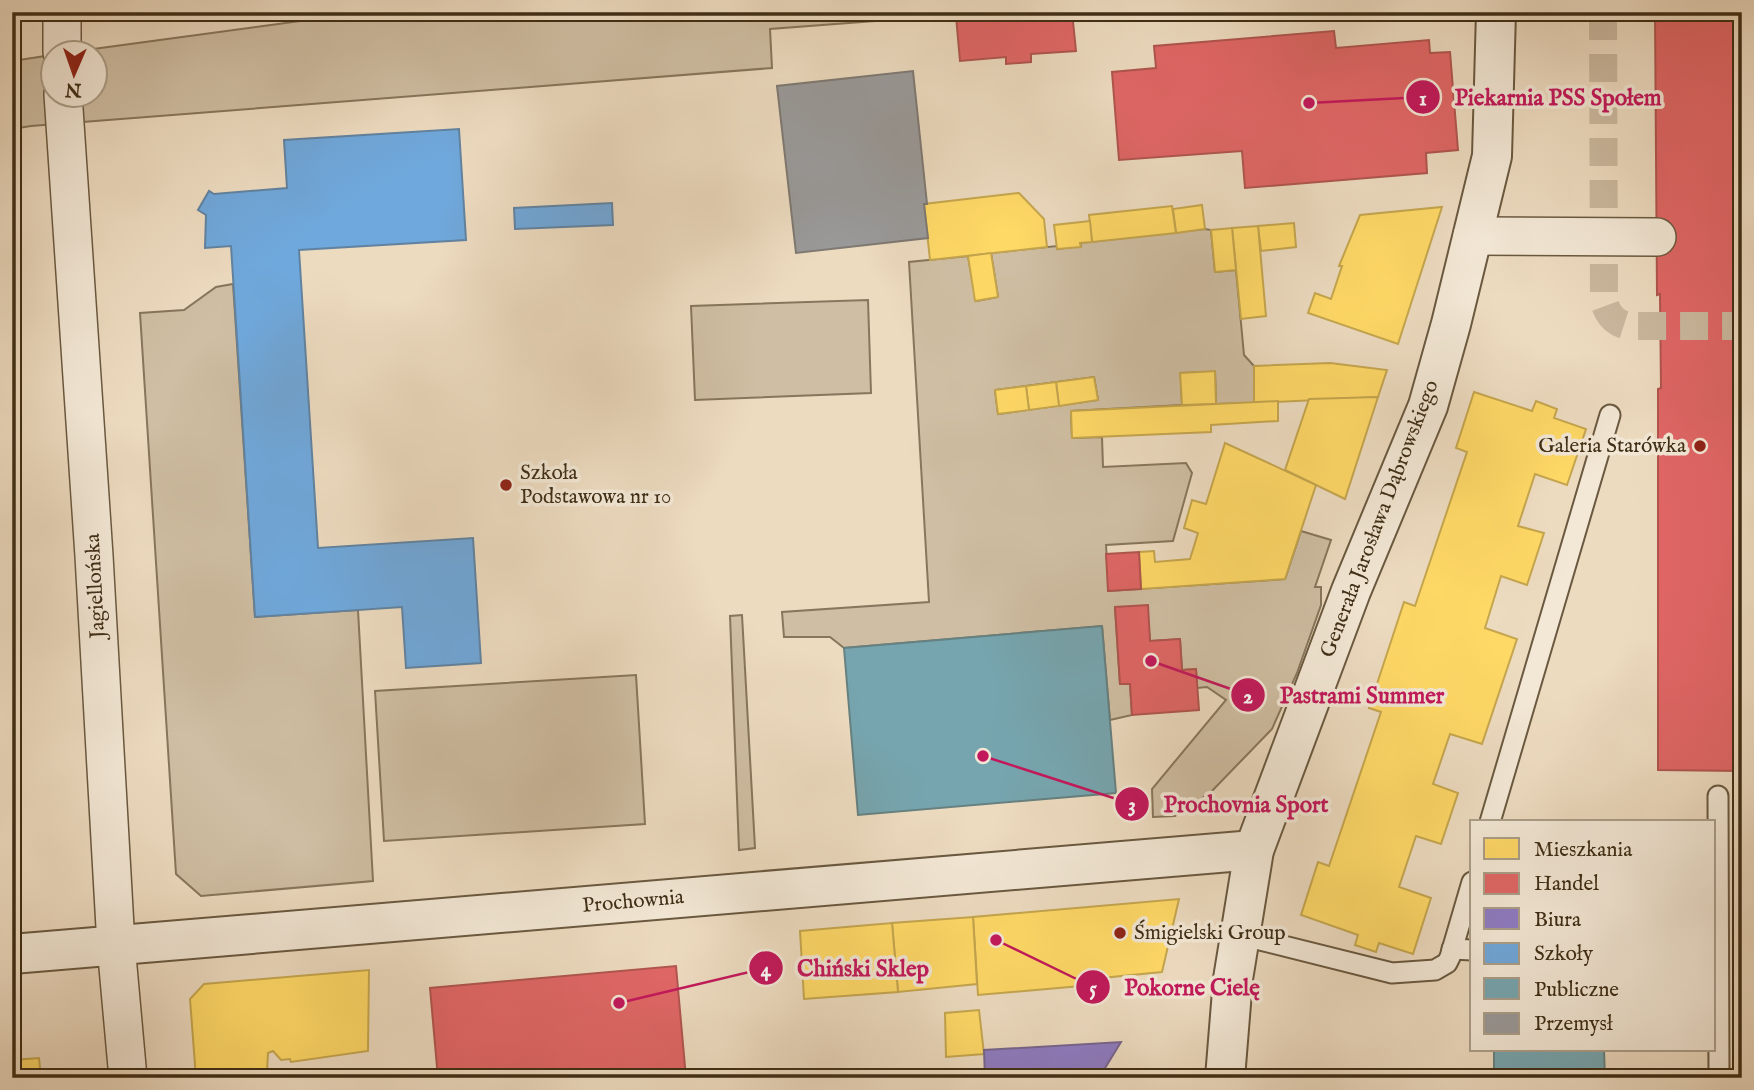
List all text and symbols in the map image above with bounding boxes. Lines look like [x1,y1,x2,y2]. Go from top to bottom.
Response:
north arrow [38,38,108,108]
callout: Piekarnia PSS Społem [1406,75,1676,119]
text: N [64,77,83,101]
text: Piekarnia PSS Społem [1455,84,1662,113]
text: 1 [1419,86,1427,113]
street label: Generała Jarosława Dąbrowskiego [1315,376,1445,662]
place label: Galeria Starówka [1538,433,1687,460]
marker: Galeria Starówka [1692,438,1708,454]
place label: Szkoła Podstawowa nr 10 [520,460,671,511]
marker: Szkoła Podstawowa nr 10 [498,477,514,493]
street label: Jagiellońska [80,532,112,641]
callout: Pastrami Summer [1231,673,1458,717]
text: Pastrami Summer [1280,682,1445,711]
text: 2 [1243,684,1253,711]
callout: Prochovnia Sport [1114,782,1342,826]
text: Prochovnia Sport [1164,791,1329,820]
text: 3 [1128,792,1136,819]
legend [1470,820,1716,1052]
text: Mieszkania [1534,837,1633,864]
text: Handel [1534,871,1599,898]
street label: Prochownia [581,884,686,920]
text: Biura [1534,907,1582,934]
place label: Śmigielski Group [1134,919,1286,947]
marker: Śmigielski Group [1112,925,1128,941]
text: Szkoły [1534,941,1594,968]
callout: Chiński Sklep [749,946,943,990]
text: Chiński Sklep [797,955,930,984]
text: 4 [761,957,772,984]
callout: Pokorne Cielę [1075,965,1274,1009]
text: Pokorne Cielę [1124,974,1260,1003]
text: 5 [1089,976,1097,1003]
text: Publiczne [1534,977,1619,1004]
text: Przemysł [1534,1011,1613,1038]

